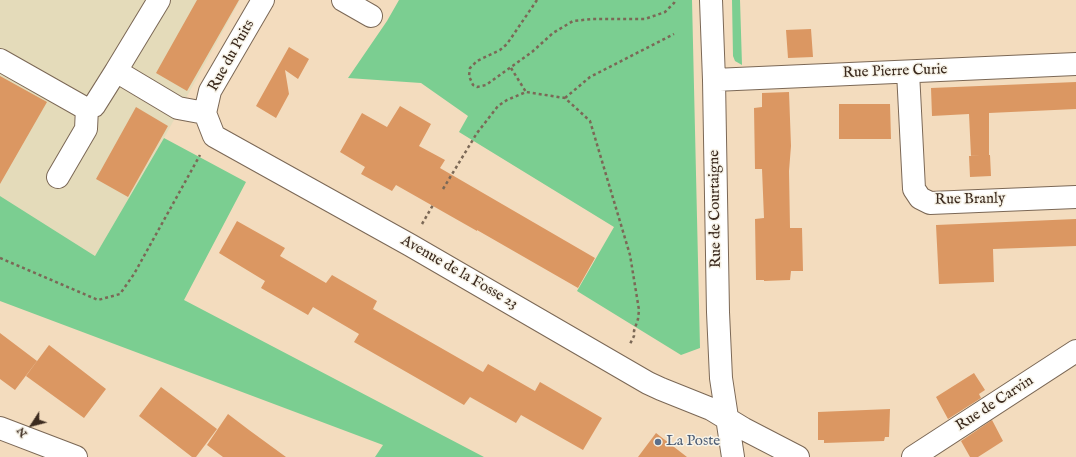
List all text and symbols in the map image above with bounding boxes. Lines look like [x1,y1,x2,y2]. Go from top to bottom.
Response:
street label: Rue du Puits [205,17,259,95]
street label: Rue Pierre Curie [842,61,948,83]
street label: Rue de Courtaigne [706,150,726,268]
street label: Rue Branly [935,190,1005,210]
street label: Avenue de la Fosse 23 [397,232,521,314]
street label: Rue de Carvin [953,372,1037,436]
north arrow [12,405,52,445]
text: N [14,424,31,440]
place label: La Poste [666,433,720,451]
marker: La Poste [653,437,663,447]

